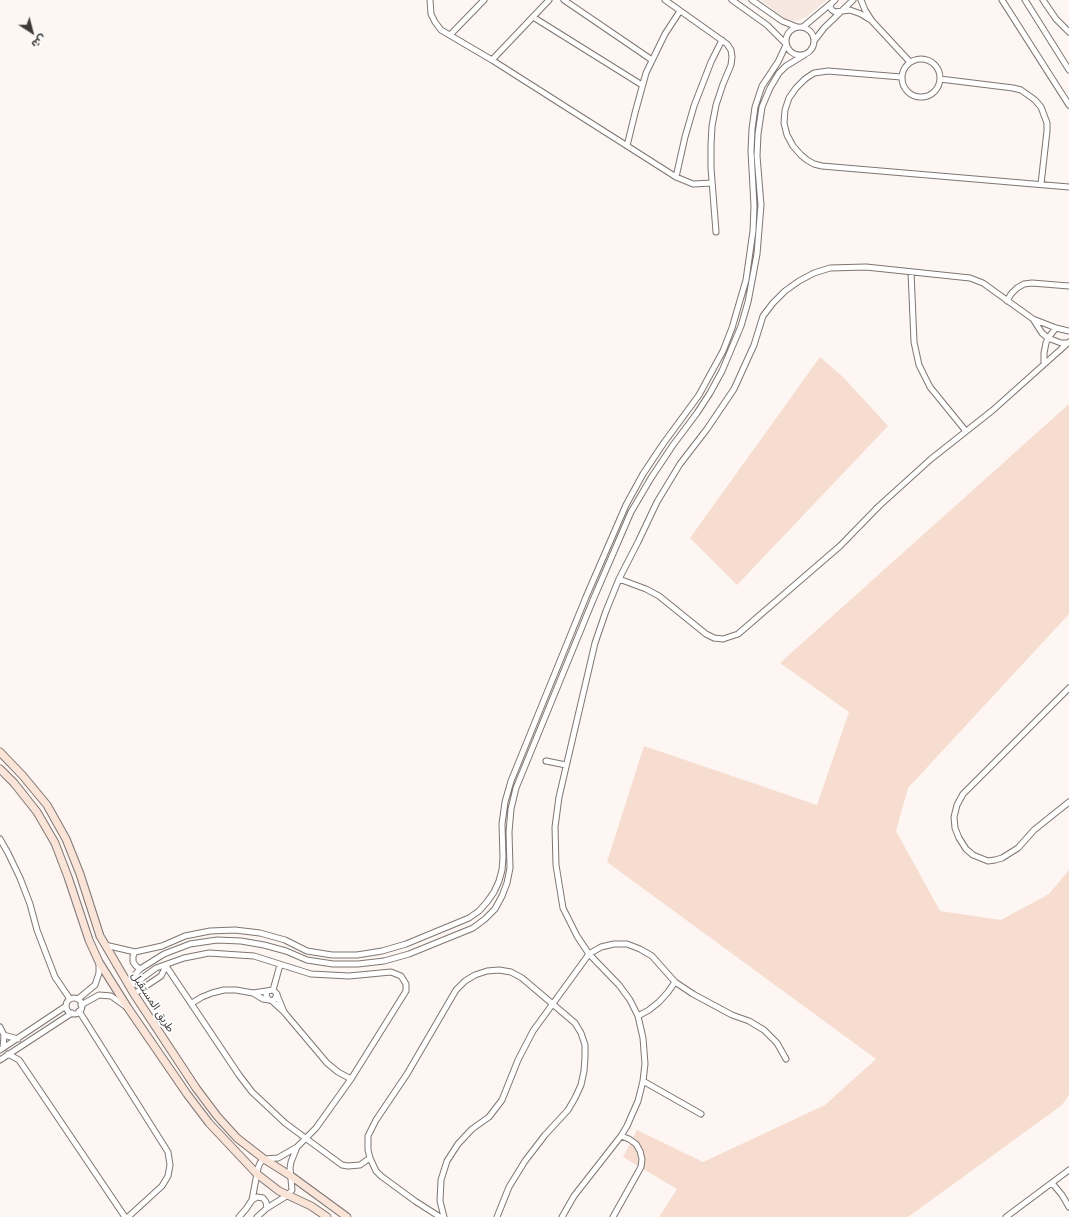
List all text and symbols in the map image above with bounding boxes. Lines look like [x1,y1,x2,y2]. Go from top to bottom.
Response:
north arrow [12,12,52,52]
text: ش [29,32,49,52]
street label: طريق المستقبل [129,969,177,1035]

